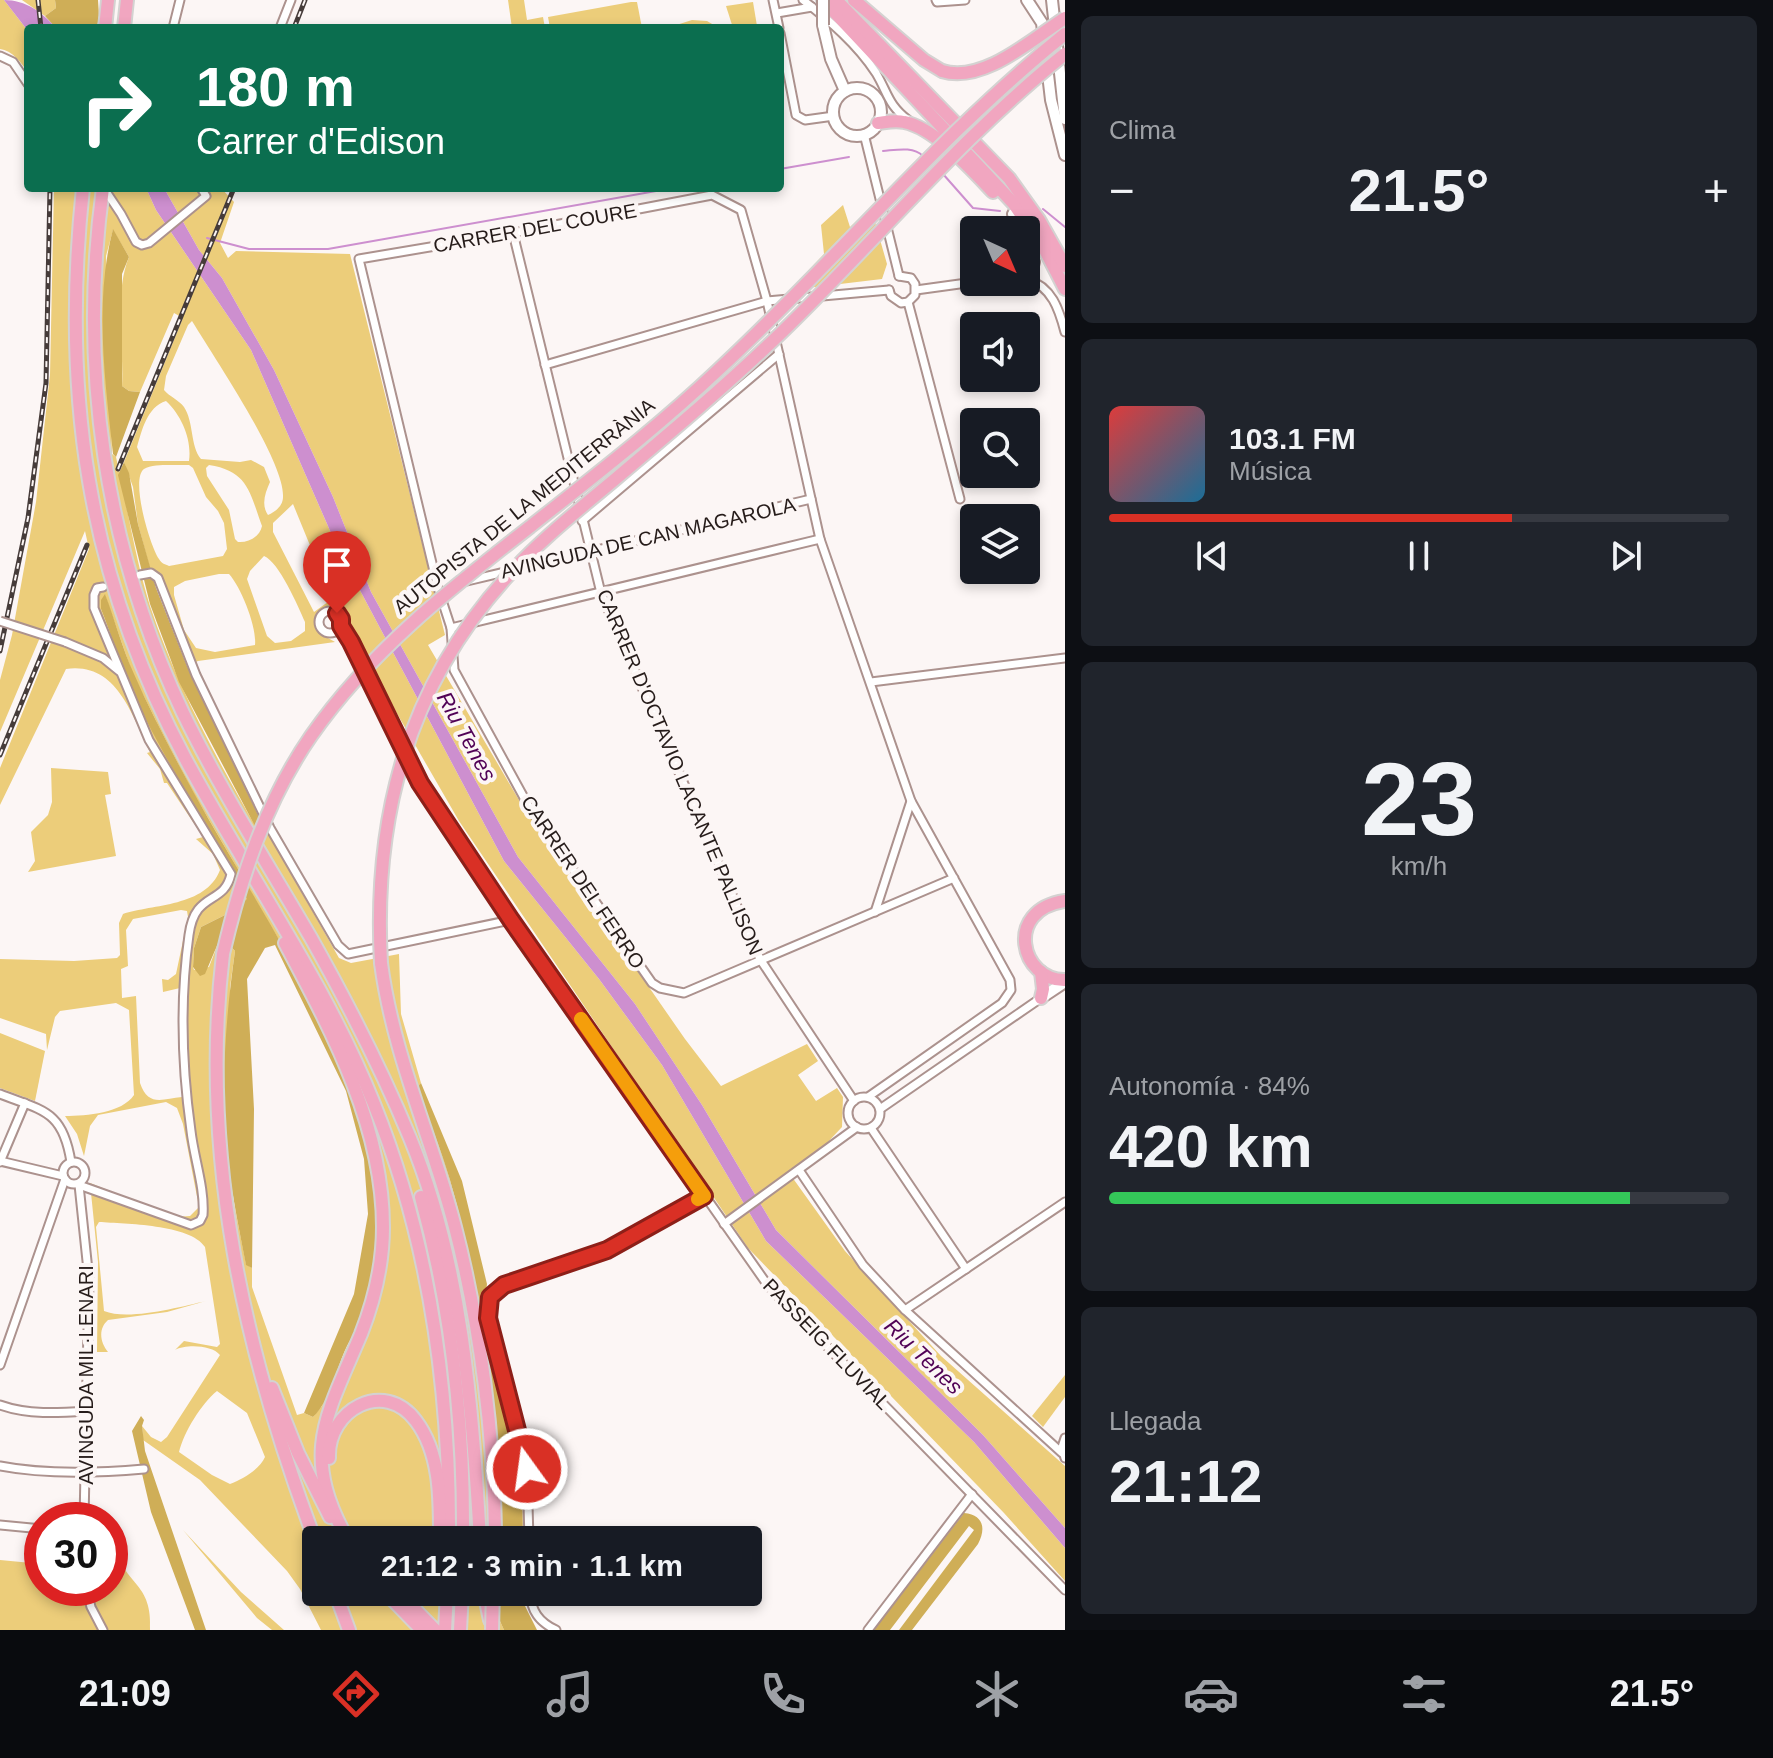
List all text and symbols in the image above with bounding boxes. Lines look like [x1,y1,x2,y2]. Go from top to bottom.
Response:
text: 180 m [196,55,355,118]
icon: right [64,56,168,160]
text: Clima [1109,115,1175,145]
text: Carrer d'Edison [196,121,445,162]
text: 21.5° [1349,157,1489,224]
text: − [1109,166,1135,215]
text: + [1703,166,1729,215]
street label: CARRER DEL COURE [432,199,638,257]
north arrow [960,216,1040,296]
map controls [960,216,1040,584]
button: sound [960,312,1040,392]
street label: AUTOPISTA DE LA MEDITERRÀNIA [389,393,659,618]
button: search [960,408,1040,488]
text: 103.1 FM [1229,422,1356,455]
text: Música [1229,456,1311,486]
street label: AVINGUDA DE CAN MAGAROLA [498,493,798,583]
button: layers [960,504,1040,584]
pin [303,531,371,613]
icon: previous [1190,534,1234,578]
icon: pause [1397,534,1441,578]
icon: next [1604,534,1648,578]
icon: arrive [315,543,359,587]
street label: CARRER D'OCTAVIO LACANTE PALLISON [593,586,767,958]
water label: Riu Tenes [432,687,501,785]
text: 23 [1361,741,1477,857]
street label: CARRER DEL FERRO [517,791,649,973]
text: km/h [1391,851,1447,881]
text: Autonomía · 84% [1109,1071,1310,1101]
text: 420 km [1109,1113,1313,1180]
street label: AVINGUDA MIL·LENARI [75,1265,97,1485]
street label: PASSEIG FLUVIAL [759,1274,895,1414]
water label: Riu Tenes [880,1313,968,1399]
text: Llegada [1109,1406,1202,1436]
position arrow [485,1427,569,1511]
text: 21:12 [1109,1448,1262,1515]
speed limit sign: 30 [24,1502,128,1606]
text: 21:12 · 3 min · 1.1 km [381,1549,683,1582]
icon: directions [328,1666,384,1722]
icon: music [542,1666,598,1722]
icon: phone [755,1666,811,1722]
icon: climate [969,1666,1025,1722]
icon: car [1183,1666,1239,1722]
icon: filters [1396,1666,1452,1722]
text: 21:09 [79,1673,171,1714]
text: 21.5° [1610,1673,1694,1714]

